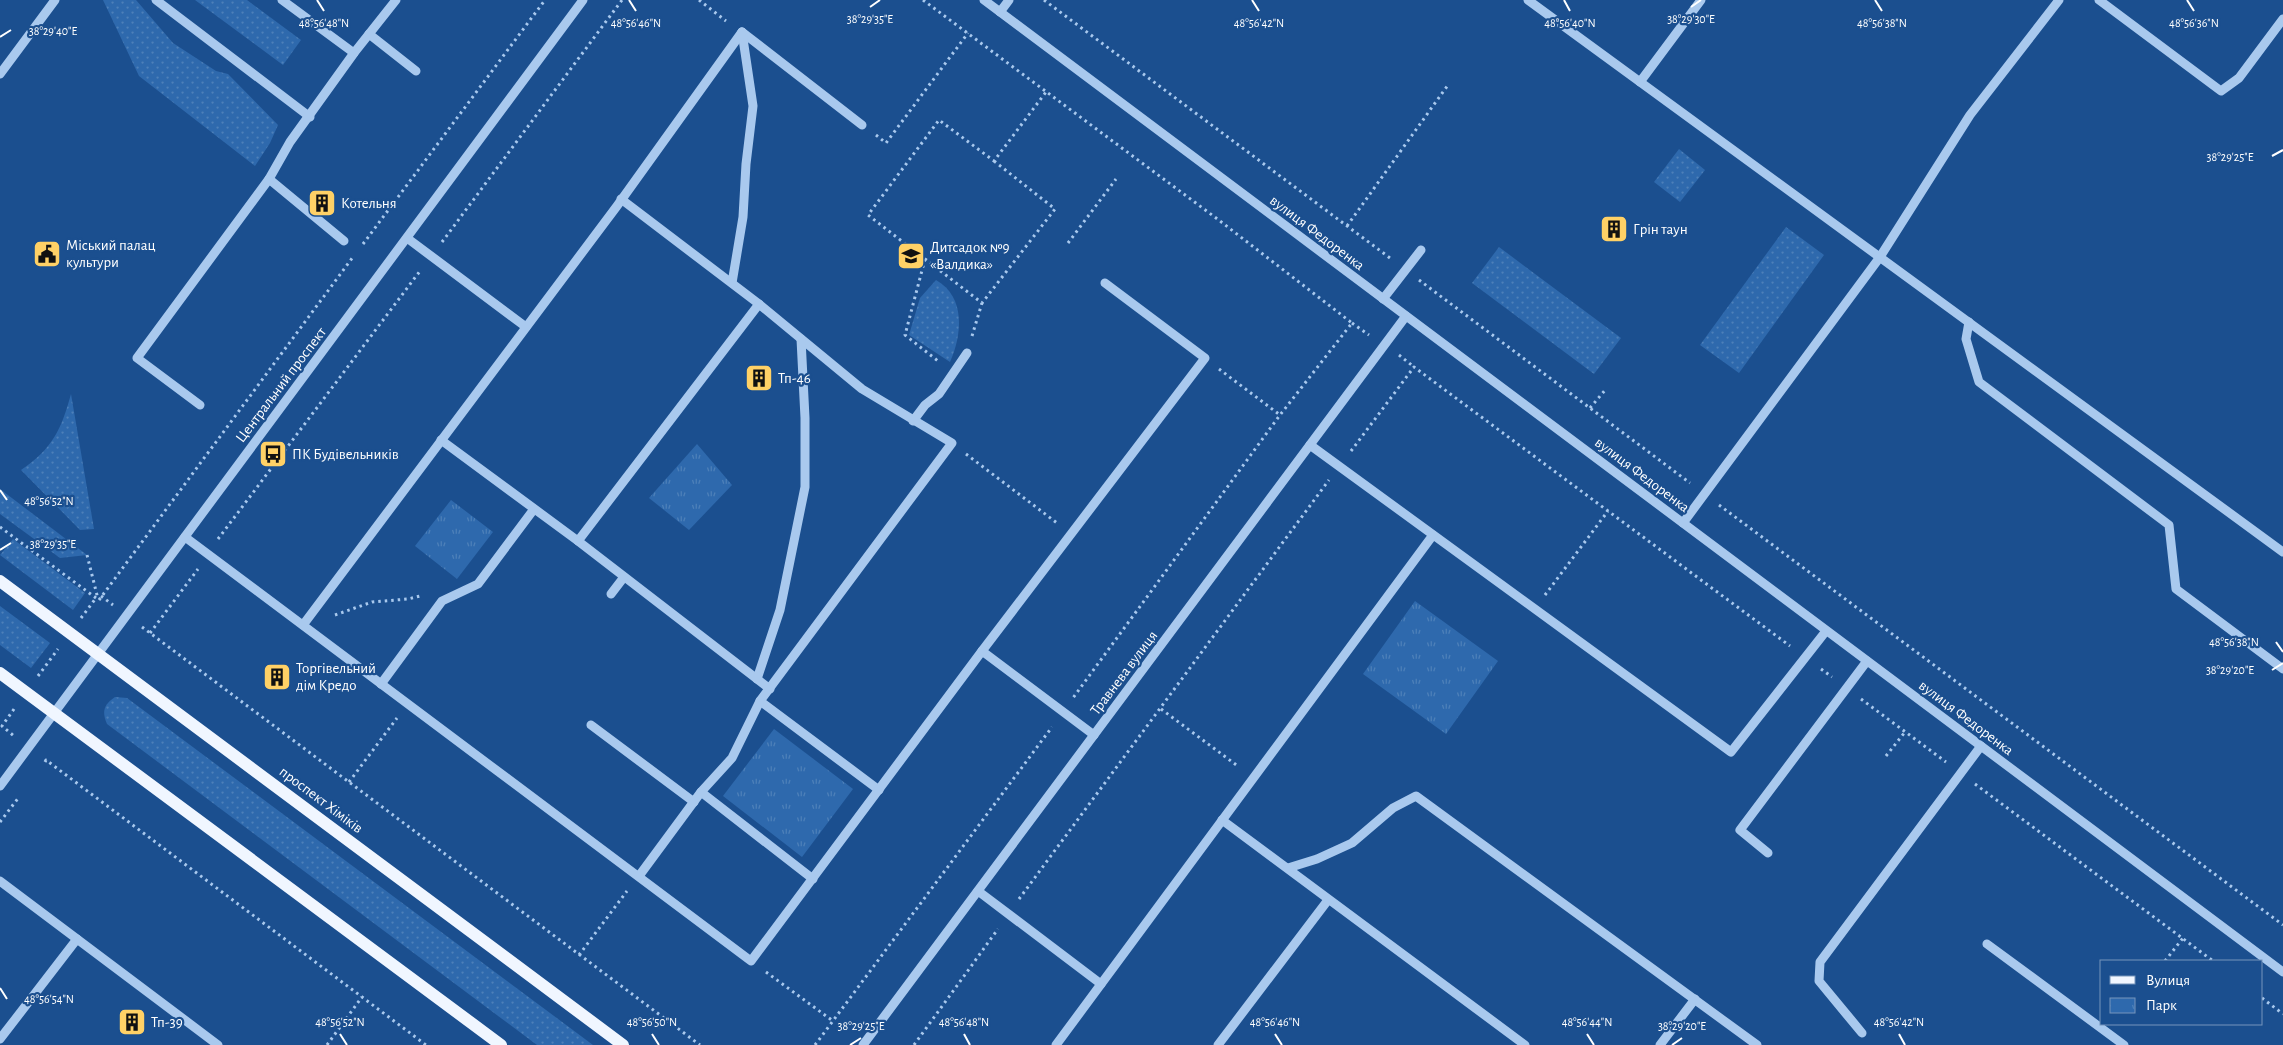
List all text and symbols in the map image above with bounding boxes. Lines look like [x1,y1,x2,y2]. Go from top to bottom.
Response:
text: 38°29'35"E [847,13,893,25]
text: 38°29'30"E [1667,13,1715,25]
text: 48°56'48"N [299,17,349,29]
text: 48°56'46"N [611,17,661,29]
text: 48°56'42"N [1234,17,1284,29]
text: 48°56'40"N [1544,17,1596,29]
text: 48°56'38"N [1857,17,1907,29]
text: 48°56'36"N [2169,17,2219,29]
text: 38°29'40"E [29,25,77,37]
text: 38°29'25"E [2207,151,2254,163]
building icon: Котельня [307,188,337,218]
street label: вулиця Федоренка [1267,193,1367,273]
place label: Котельня [341,196,397,211]
building icon: Грін таун [1599,214,1629,244]
place label: Грін таун [1633,222,1688,237]
place label: Міський палац культури [66,238,156,270]
public building icon: Міський палац культури [32,239,62,269]
place label: Дитсадок №9 «Валдика» [930,240,1010,272]
school or university icon: Дитсадок №9 «Валдика» [896,241,926,271]
street label: Центральний проспект [233,324,329,445]
building icon: Тп-46 [744,363,774,393]
place label: Тп-46 [778,371,811,386]
street label: вулиця Федоренка [1592,435,1692,515]
bus stop icon: ПК Будівельників [258,439,288,469]
place label: ПК Будівельників [292,447,399,462]
text: 48°56'52"N [24,495,74,507]
text: 38°29'35"E [30,538,76,550]
street label: Травнева вулиця [1088,628,1160,718]
text: 48°56'38"N [2209,636,2259,648]
place label: Торгівельний дім Кредо [296,661,376,693]
building icon: Торгівельний дім Кредо [262,662,292,692]
text: 38°29'20"E [2206,664,2254,676]
street label: вулиця Федоренка [1916,678,2016,758]
street label: проспект Хіміків [276,764,366,836]
legend [2100,960,2263,1025]
text: Вулиця [2146,973,2190,988]
text: 48°56'54"N [24,993,74,1005]
text: Парк [2146,998,2177,1013]
building icon: Тп-39 [117,1007,147,1037]
place label: Тп-39 [151,1015,183,1030]
text: 48°56'52"N [315,1016,365,1028]
text: 48°56'50"N [627,1016,677,1028]
text: 48°56'48"N [939,1016,989,1028]
text: 48°56'46"N [1250,1016,1300,1028]
text: 48°56'44"N [1562,1016,1612,1028]
text: 48°56'42"N [1874,1016,1924,1028]
text: 38°29'25"E [838,1020,885,1032]
text: 38°29'20"E [1658,1020,1706,1032]

